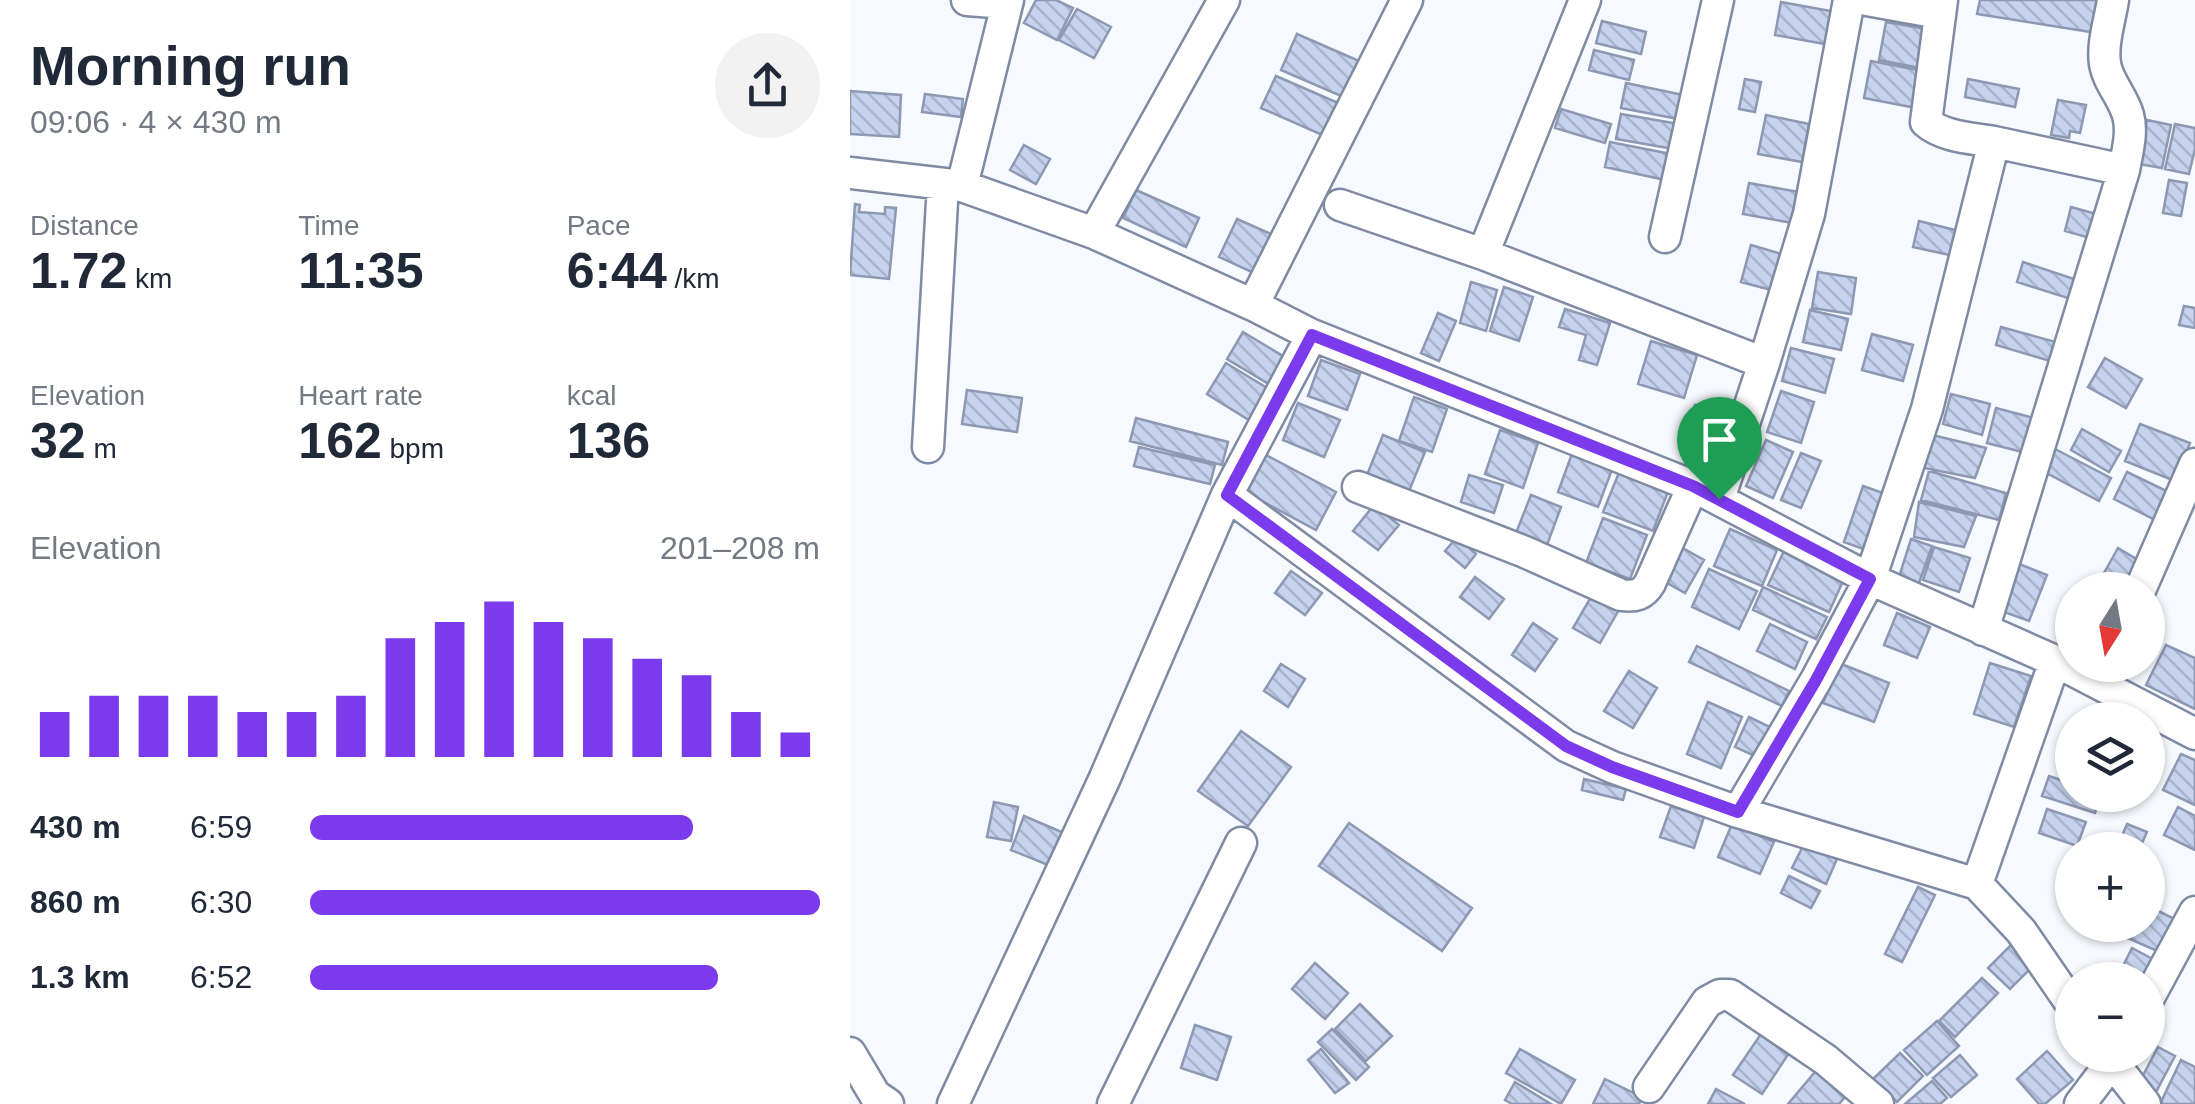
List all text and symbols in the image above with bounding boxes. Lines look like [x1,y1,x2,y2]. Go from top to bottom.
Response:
button: share [715,33,820,138]
text: Morning run [30,35,351,97]
text: 09:06 · 4 × 430 m [30,104,282,140]
text: Distance [30,210,139,241]
text: Time [298,210,360,241]
text: Pace [567,210,630,241]
text: 1.72 [30,243,127,299]
text: 11:35 [298,243,423,299]
text: 6:44 [567,243,667,299]
text: km [127,263,172,294]
text: /km [667,263,720,294]
text: Elevation [30,380,145,411]
text: Heart rate [298,380,423,411]
text: kcal [567,380,616,411]
pin [1677,397,1762,500]
icon: arrive [1692,412,1747,467]
text: 32 [30,413,86,469]
text: 162 [298,413,382,469]
text: 136 [567,413,650,469]
text: m [86,433,117,464]
text: bpm [382,433,444,464]
text: Elevation [30,530,162,566]
text: 201–208 m [660,530,820,566]
north arrow [2055,572,2165,682]
map controls [2055,572,2165,1072]
button: layers [2055,702,2165,812]
text: 430 m [30,809,121,845]
text: 6:59 [190,809,252,845]
button: + [2055,832,2165,942]
text: 860 m [30,884,121,920]
text: 6:30 [190,884,252,920]
text: 1.3 km [30,959,130,995]
text: 6:52 [190,959,252,995]
button: − [2055,962,2165,1072]

